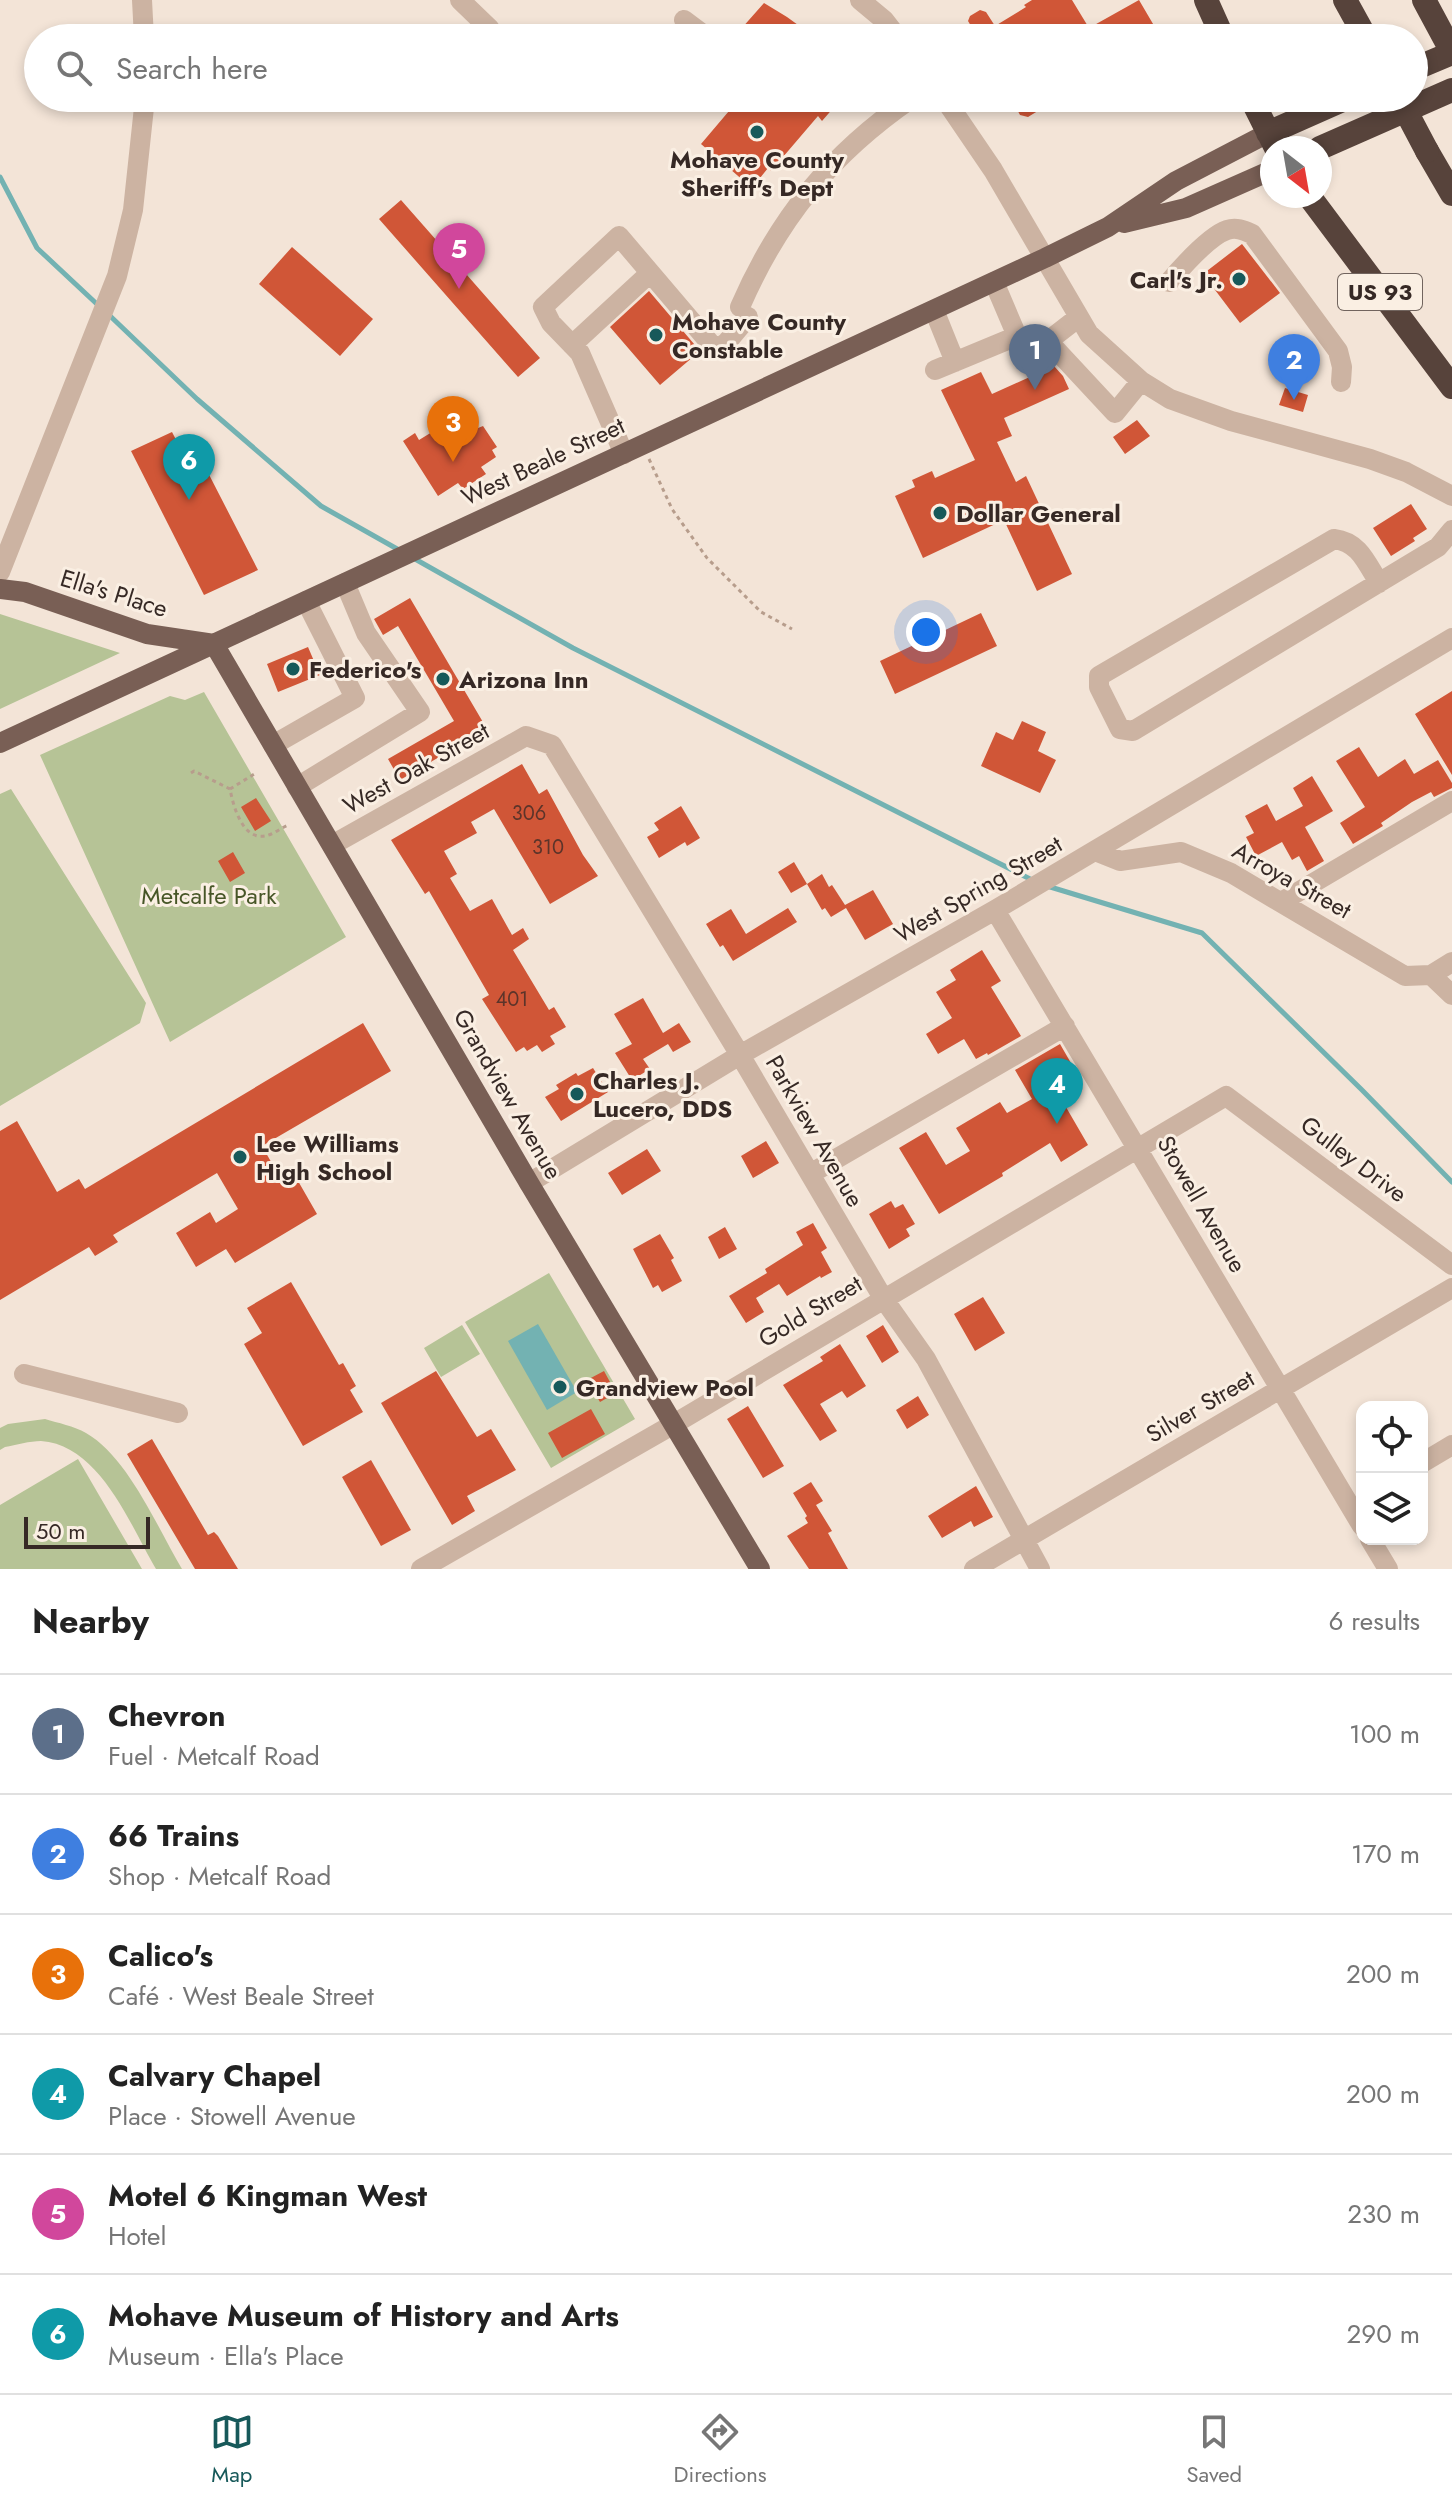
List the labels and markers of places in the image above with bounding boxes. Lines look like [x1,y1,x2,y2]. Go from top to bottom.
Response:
marker: Mohave County Sheriff's Dept [748,123,766,141]
place label: Mohave County Sheriff's Dept [670,142,844,205]
pin: 5 [433,223,485,289]
place label: Carl's Jr. [1130,262,1223,297]
marker: Carl's Jr. [1230,270,1248,288]
place label: Mohave County Constable [672,304,846,367]
pin: 1 [1009,324,1061,390]
marker: Mohave County Constable [647,326,665,344]
pin: 2 [1268,334,1320,400]
pin: 3 [427,396,479,462]
pin: 6 [163,434,215,500]
place label: Dollar General [956,496,1121,531]
marker: Dollar General [931,504,949,522]
place label: Federico's [309,652,422,687]
marker: Federico's [284,660,302,678]
place label: Arizona Inn [458,662,589,697]
marker: Arizona Inn [434,670,452,688]
pin: 4 [1031,1058,1083,1124]
place label: Charles J. Lucero, DDS [593,1063,732,1126]
marker: Charles J. Lucero, DDS [568,1085,586,1103]
place label: Lee Williams High School [256,1126,399,1189]
marker: Lee Williams High School [231,1148,249,1166]
place label: Grandview Pool [576,1370,754,1405]
marker: Grandview Pool [551,1378,569,1396]

